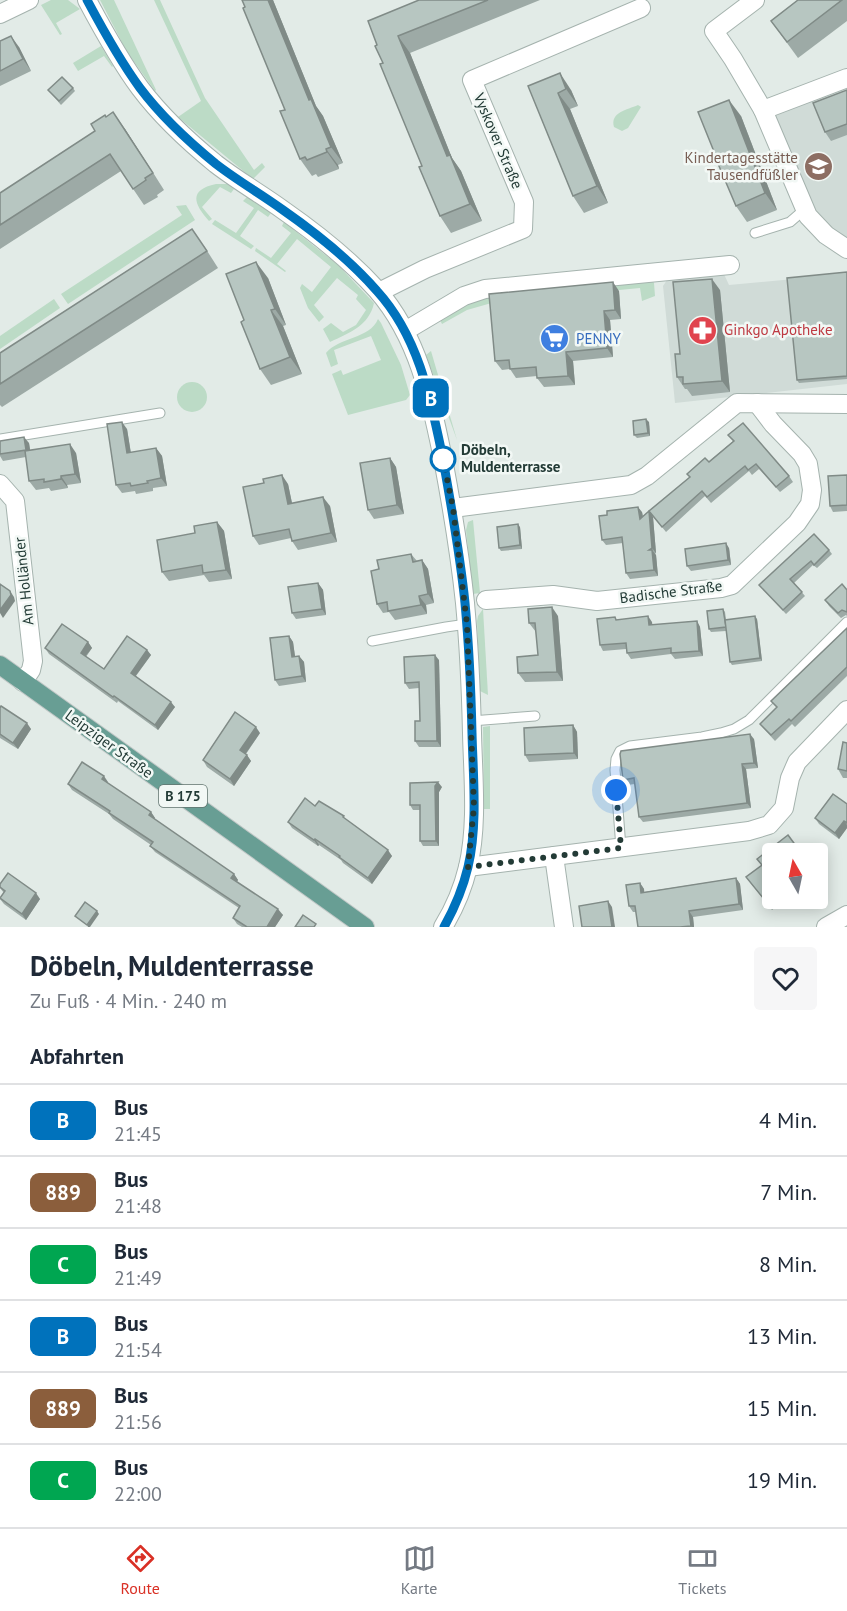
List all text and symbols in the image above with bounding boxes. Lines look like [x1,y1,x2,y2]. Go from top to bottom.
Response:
street label: Vyskover Straße [469,89,527,192]
place label: Kindertagesstätte Tausendfüßler [684,148,798,184]
school or university icon: Kindertagesstätte Tausendfüßler [803,151,835,183]
pharmacy icon: Ginkgo Apotheke [687,314,719,346]
place label: Ginkgo Apotheke [724,320,833,339]
supermarket icon: PENNY [539,323,571,355]
place label: PENNY [576,329,622,348]
line badge: B [412,378,450,418]
text: B [425,385,437,412]
place label: Döbeln, Muldenterrasse [461,440,561,476]
marker: Döbeln, Muldenterrasse [430,446,456,472]
street label: Am Holländer [9,536,38,626]
street label: Badische Straße [619,576,723,607]
street label: Leipziger Straße [62,705,157,782]
your location [601,775,631,805]
road number: B 175 [159,785,207,807]
north arrow [762,843,828,909]
map controls [762,843,828,909]
text: Döbeln, Muldenterrasse [30,947,314,984]
button: heart [754,947,817,1010]
text: Zu Fuß · 4 Min. · 240 m [30,988,227,1014]
text: Abfahrten [30,1042,124,1070]
text: Bus [114,1093,148,1121]
text: 4 Min. [759,1106,817,1134]
text: B [57,1107,69,1134]
text: 21:45 [114,1121,162,1147]
text: Bus [114,1165,148,1193]
text: 7 Min. [760,1178,817,1206]
text: 889 [45,1179,81,1206]
text: 21:48 [114,1193,162,1219]
text: Bus [114,1237,148,1265]
text: 8 Min. [759,1250,817,1278]
text: C [57,1251,69,1278]
text: 21:49 [114,1265,162,1291]
text: Bus [114,1309,148,1337]
text: 13 Min. [747,1322,817,1350]
text: B [57,1323,69,1350]
text: 21:54 [114,1337,162,1363]
text: Bus [114,1381,148,1409]
text: 15 Min. [747,1394,817,1422]
text: 889 [45,1395,81,1422]
text: 21:56 [114,1409,162,1435]
text: Bus [114,1453,148,1481]
text: 19 Min. [747,1466,817,1494]
text: C [57,1467,69,1494]
text: 22:00 [114,1481,162,1507]
tab: Route [120,1542,160,1598]
tab: Karte [401,1542,437,1598]
tab: Tickets [678,1542,726,1598]

